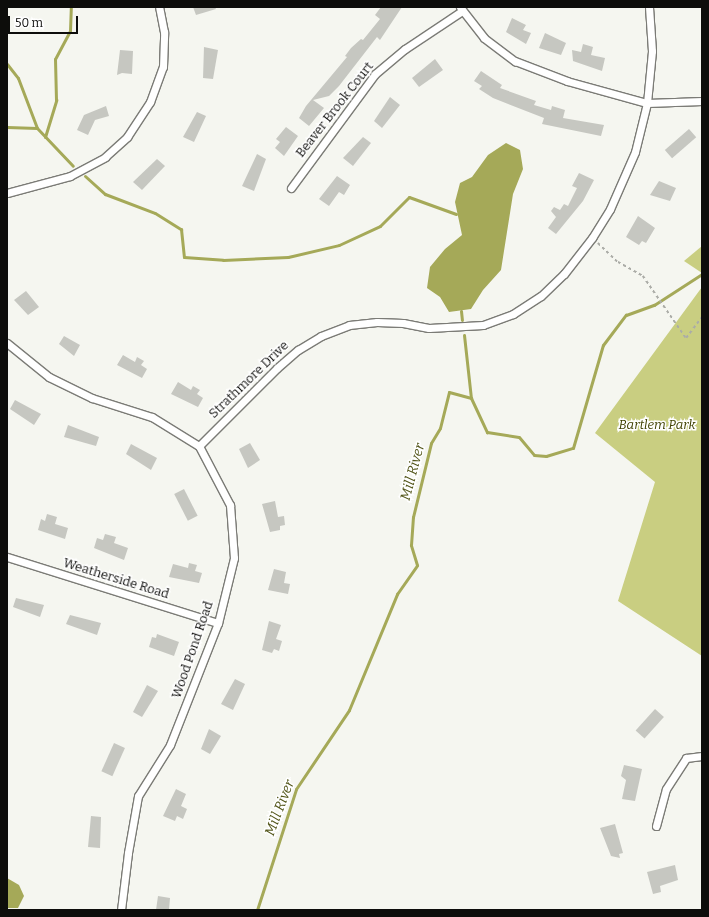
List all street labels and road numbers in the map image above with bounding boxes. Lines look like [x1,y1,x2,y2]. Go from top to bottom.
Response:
street label: Beaver Brook Court [293,59,377,161]
street label: Strathmore Drive [206,338,292,422]
street label: Weatherside Road [61,555,171,603]
street label: Wood Pond Road [169,599,217,701]

